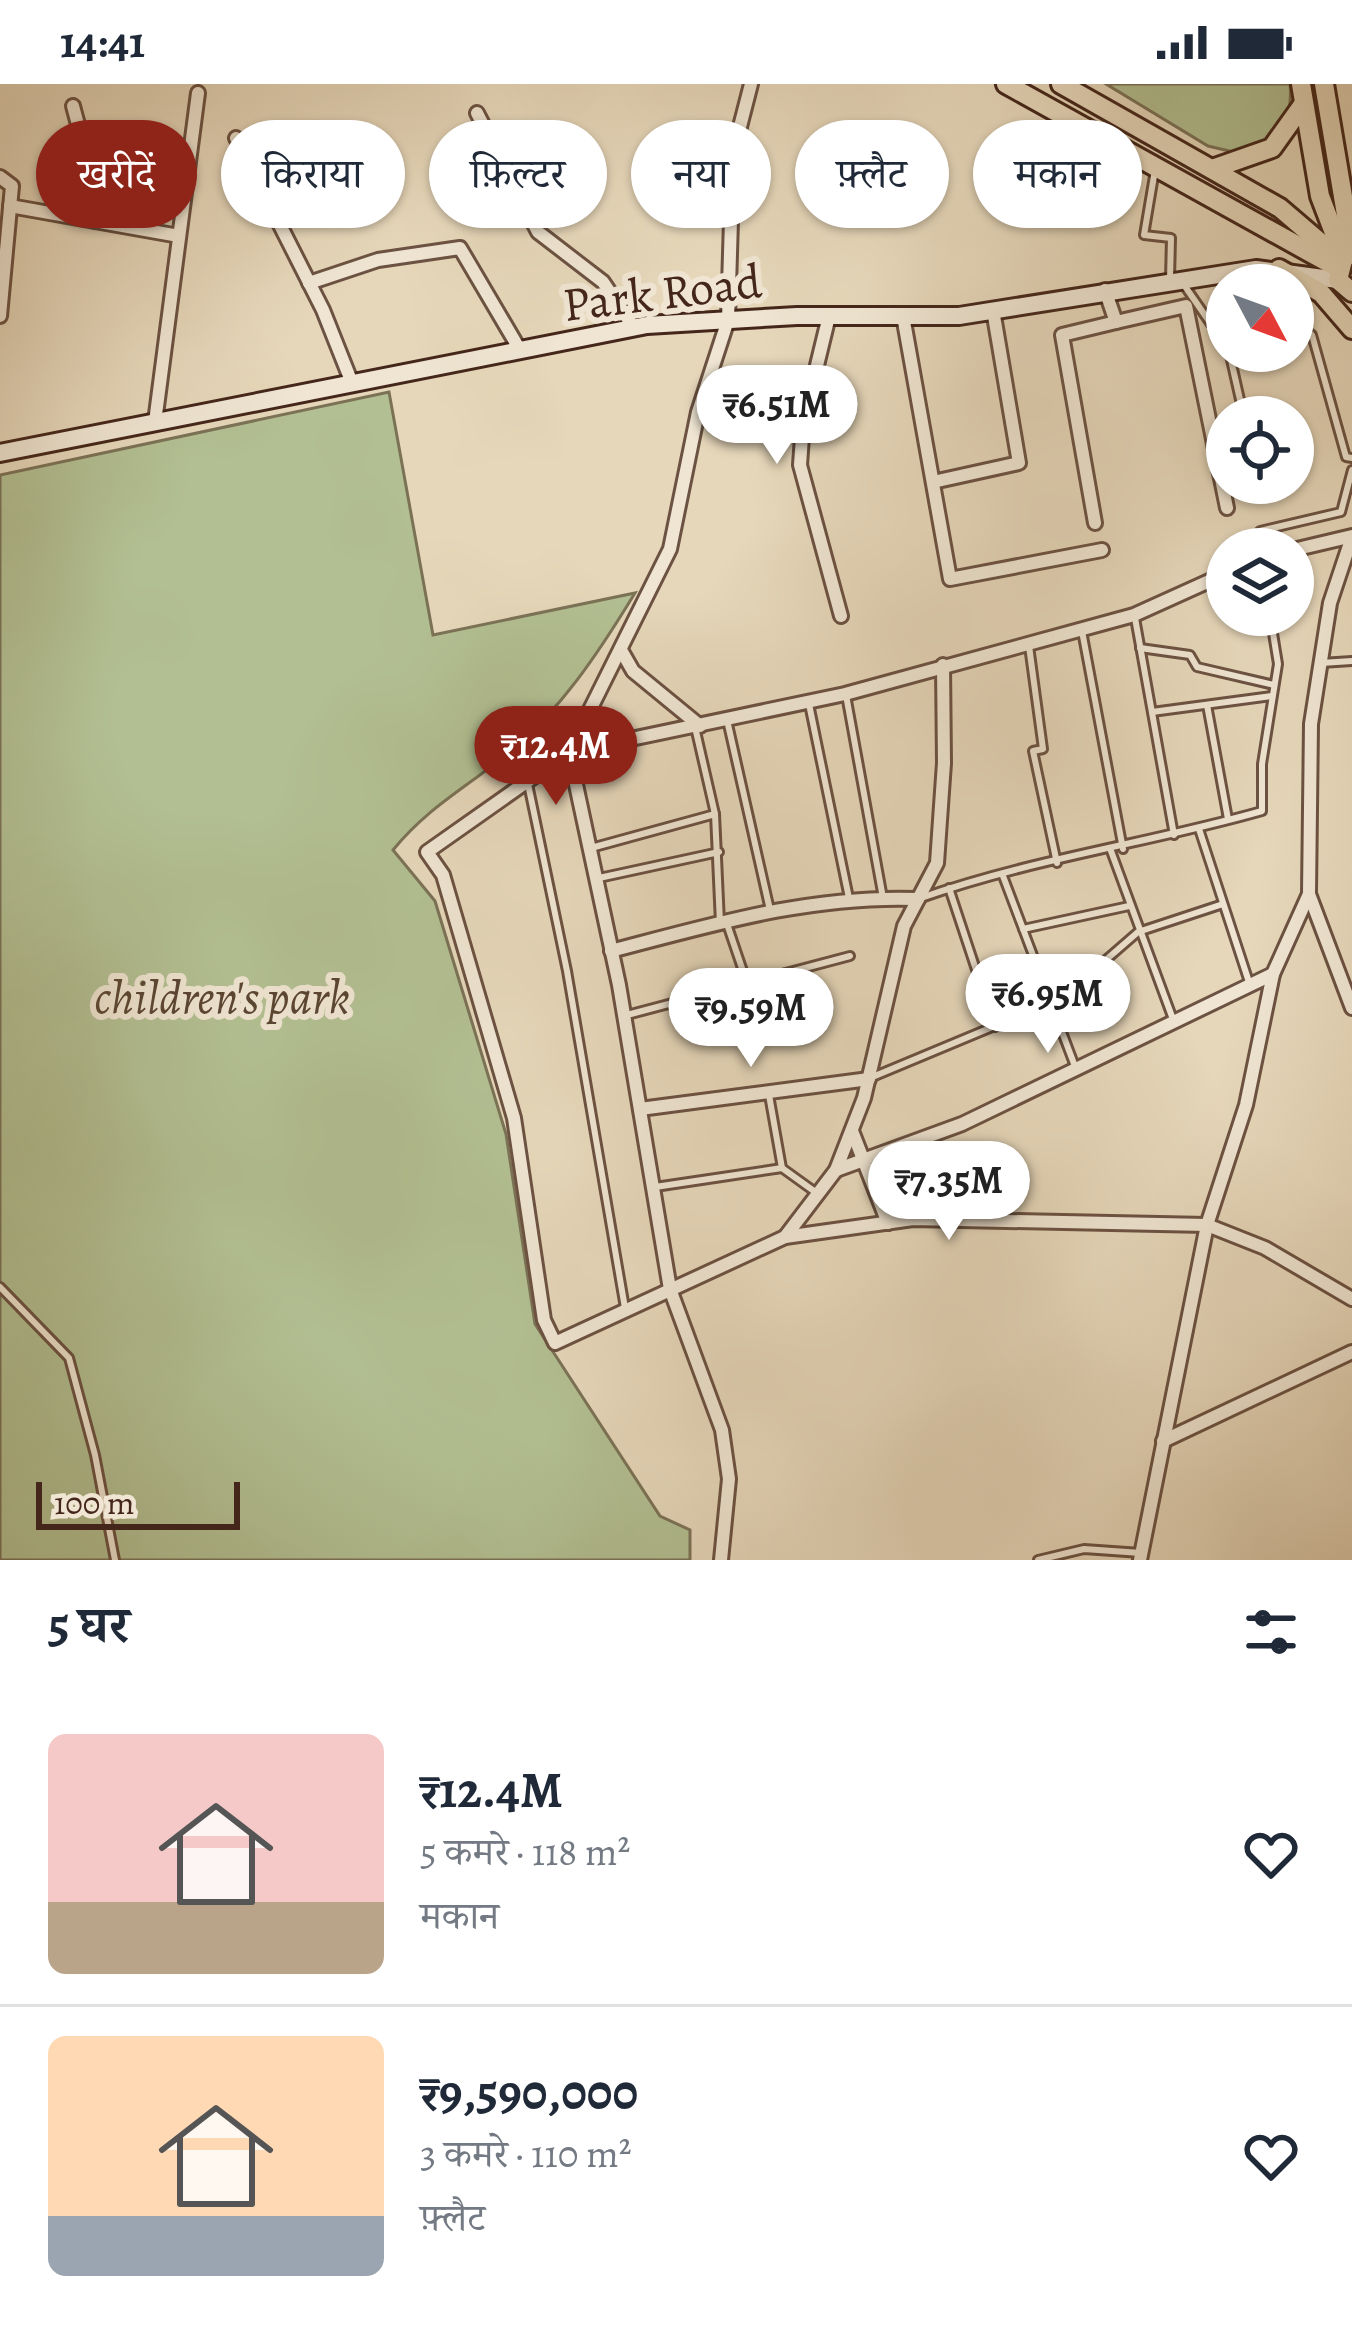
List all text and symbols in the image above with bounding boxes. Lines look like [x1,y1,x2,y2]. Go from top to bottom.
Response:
text: 14:41 [60,11,145,73]
chip: खरीदें [36,120,197,228]
chip: किराया [221,120,405,228]
chip: फ़िल्टर [429,120,607,228]
chip: नया [631,120,771,228]
chip: फ़्लैट [795,120,949,228]
chip: मकान [973,120,1142,228]
street label: Park Road [559,248,765,338]
north arrow [1206,264,1314,372]
map controls [1206,264,1314,636]
pin: ₹6.51M [679,365,875,467]
text: ₹6.51M [724,377,830,430]
button: locate [1206,396,1314,504]
button: layers [1206,528,1314,636]
pin: ₹12.4M [458,706,654,808]
text: ₹12.4M [501,718,611,771]
pin: ₹6.95M [950,954,1146,1056]
park label: children's park [94,964,350,1030]
text: ₹6.95M [992,966,1104,1019]
pin: ₹9.59M [653,968,849,1070]
text: ₹9.59M [696,980,806,1033]
pin: ₹7.35M [851,1141,1047,1243]
text: ₹7.35M [895,1153,1003,1206]
scale bar [36,1476,240,1529]
text: 100 m [54,1480,134,1525]
text: 5 घर [48,1590,129,1660]
icon: filters [1238,1599,1304,1665]
text: ₹12.4M [420,1755,563,1825]
icon: home [144,1782,288,1926]
icon: heart [1238,1821,1304,1887]
text: 5 कमरे · 118 m² [420,1825,630,1878]
text: मकान [420,1889,499,1942]
text: ₹9,590,000 [420,2057,638,2127]
icon: home [144,2084,288,2228]
icon: heart [1238,2123,1304,2189]
text: 3 कमरे · 110 m² [420,2127,632,2180]
text: फ़्लैट [420,2191,485,2244]

